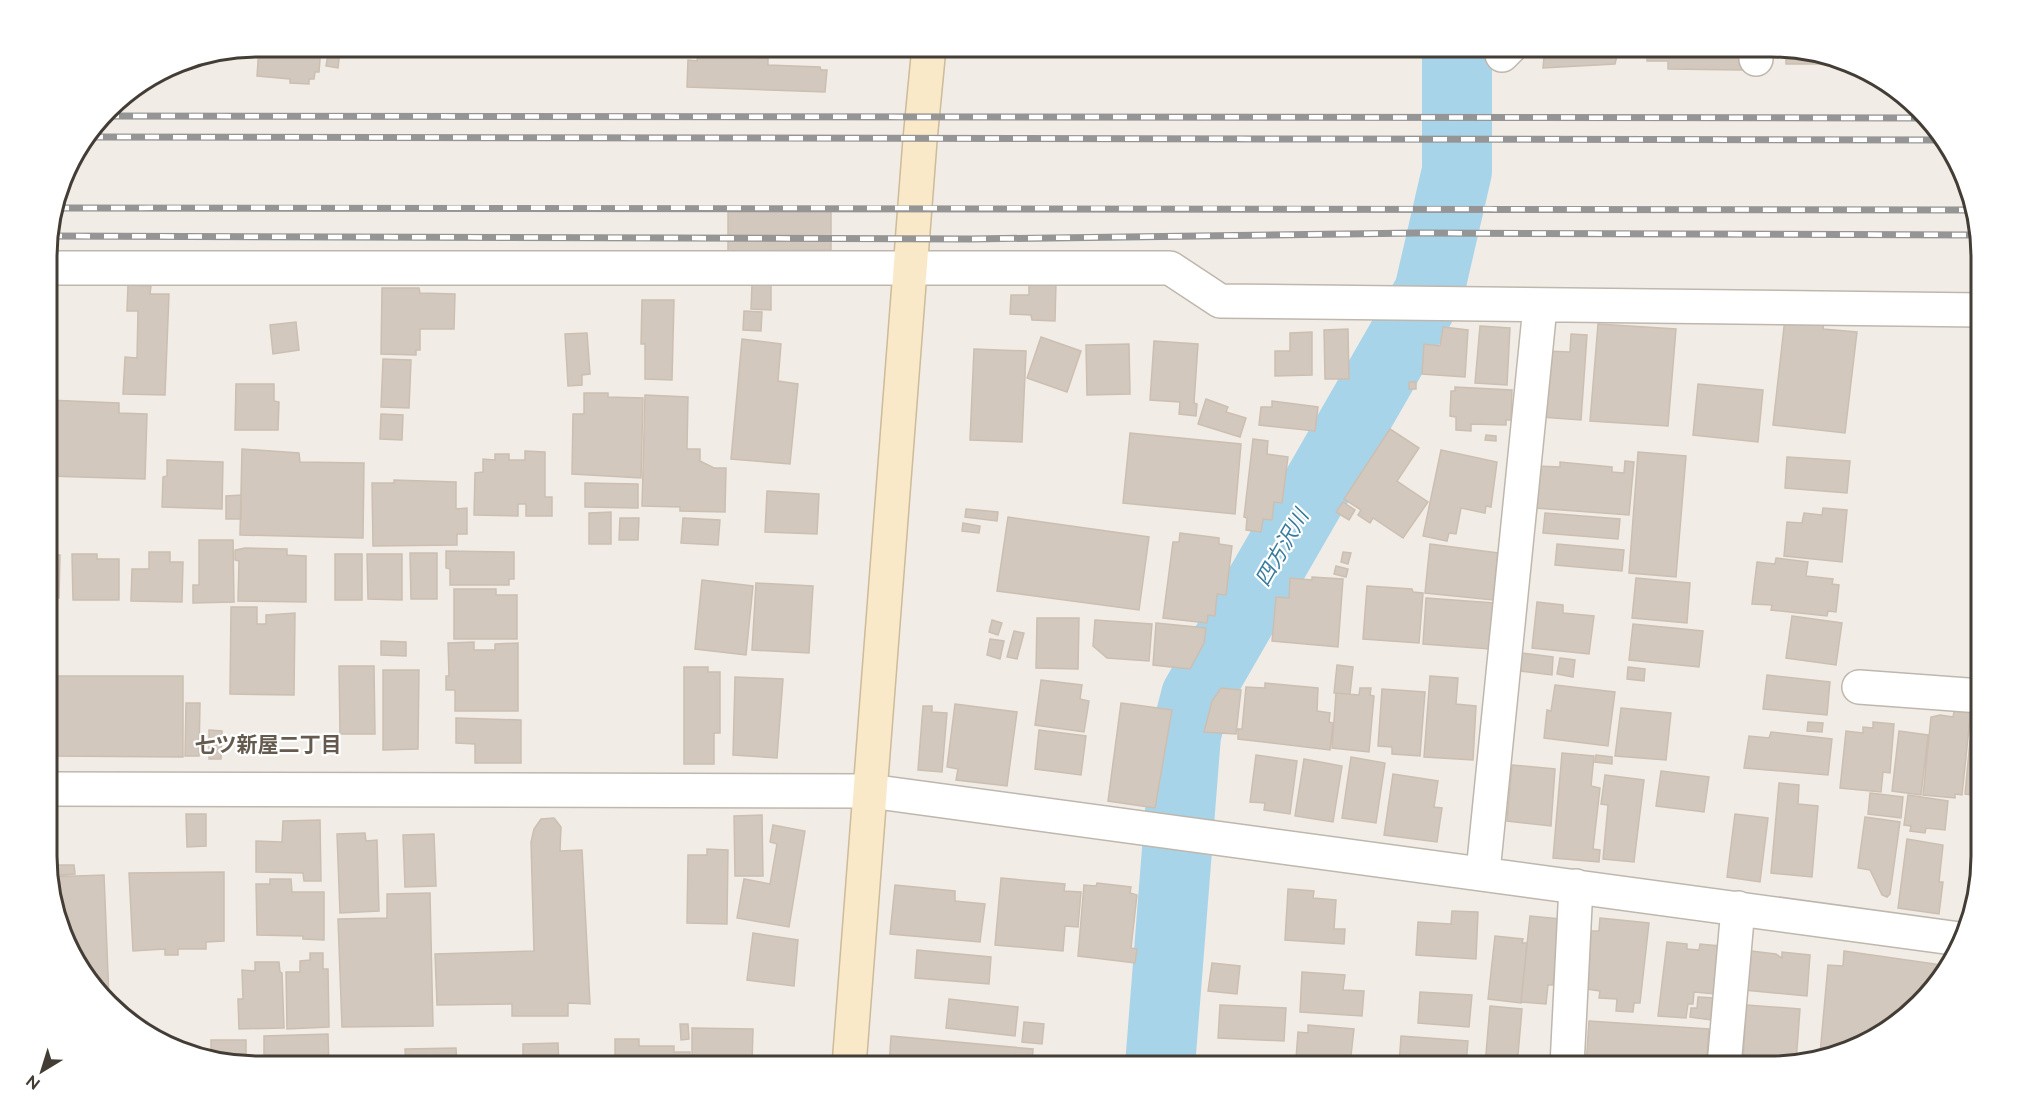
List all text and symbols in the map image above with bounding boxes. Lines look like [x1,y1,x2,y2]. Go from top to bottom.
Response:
water label: 四方沢川 [1250,503,1314,590]
district label: 七ツ新屋二丁目 [195,732,342,757]
north arrow [12,1041,72,1101]
text: N [22,1071,44,1094]

